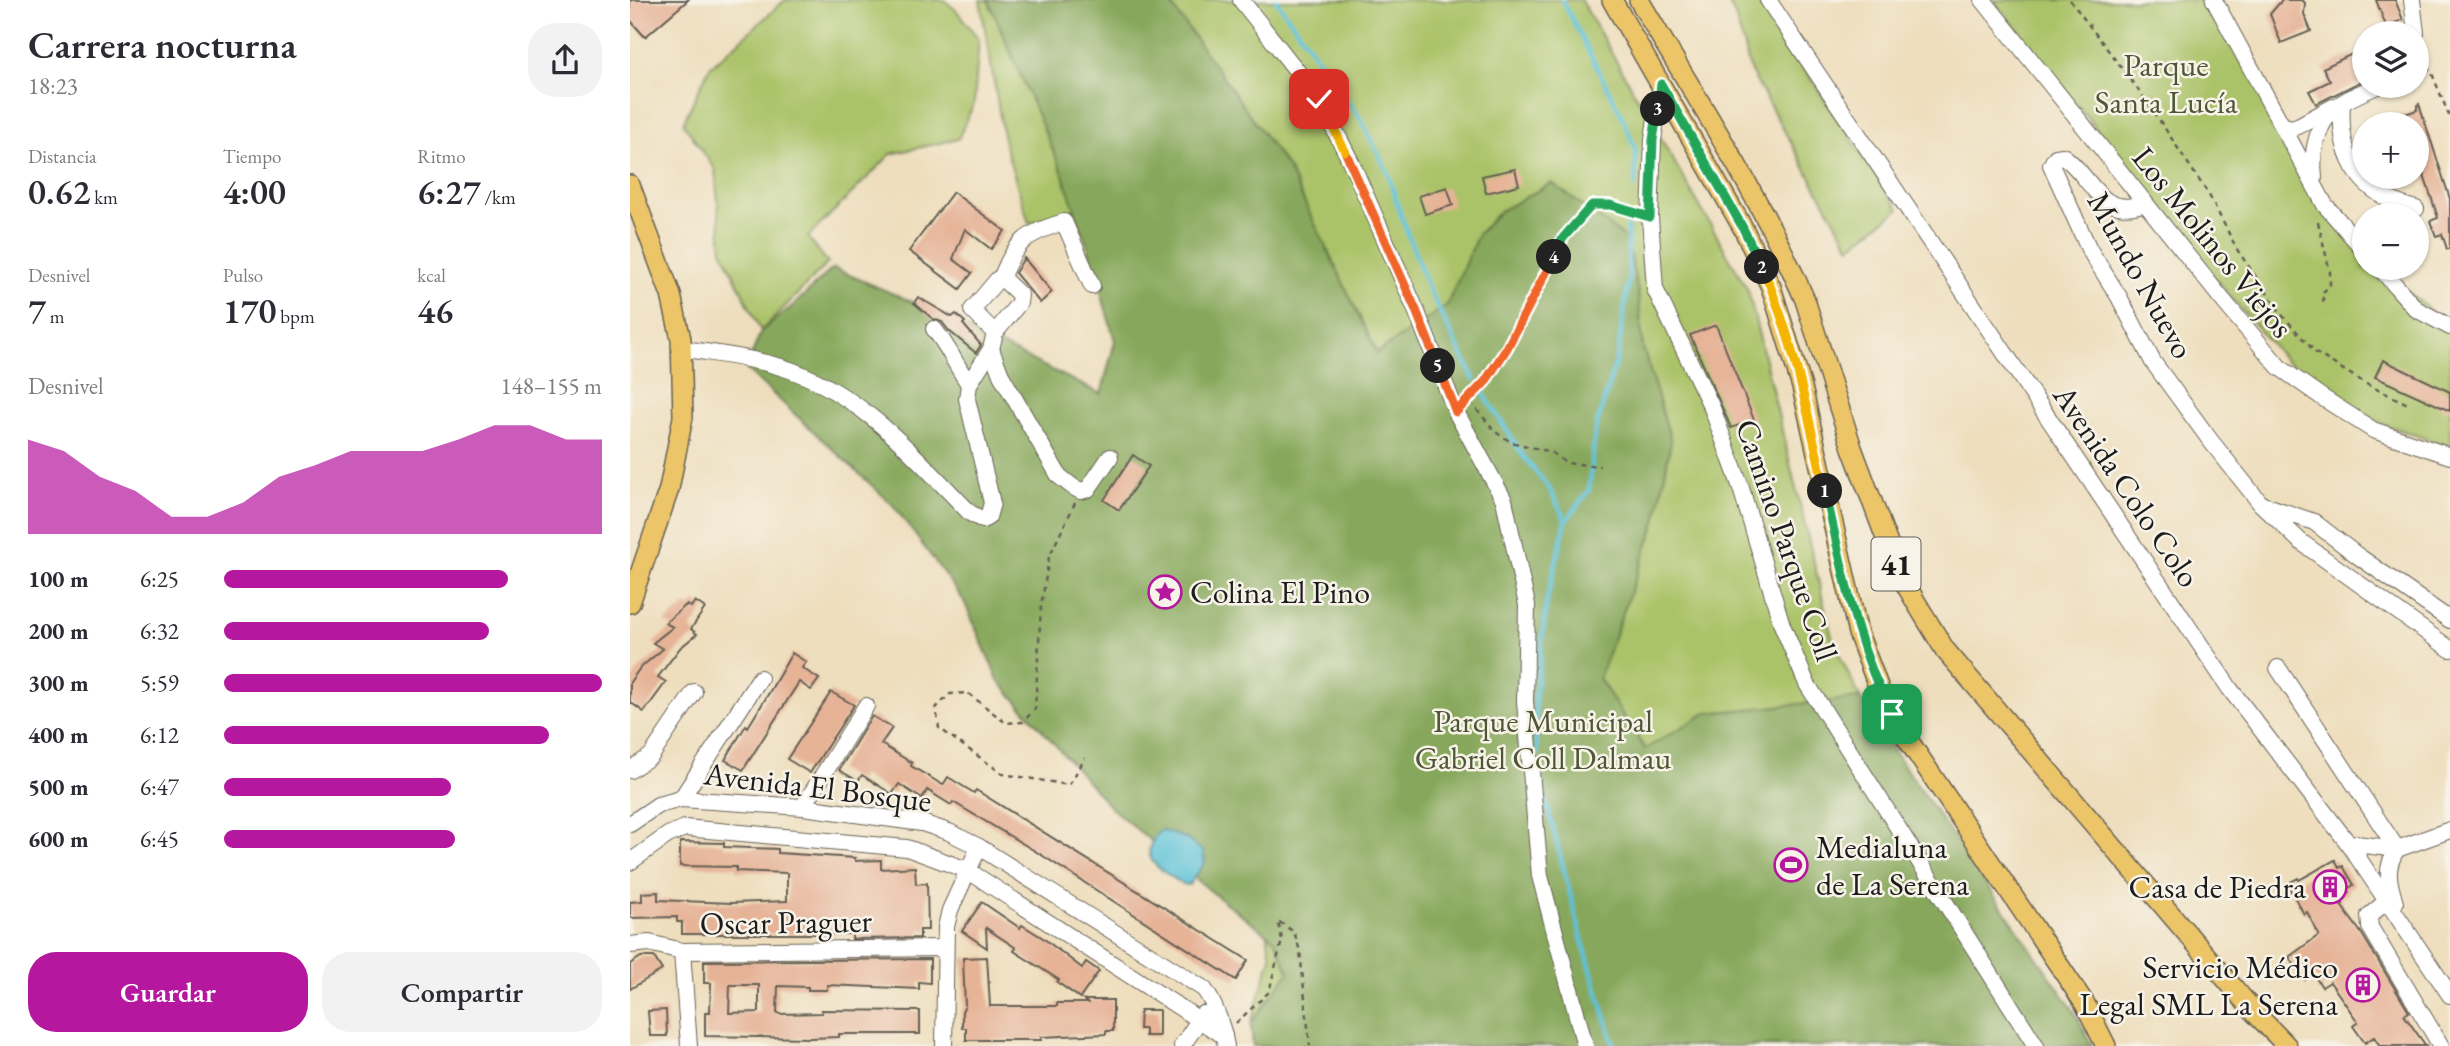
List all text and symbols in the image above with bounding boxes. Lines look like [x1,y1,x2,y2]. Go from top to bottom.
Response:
text: Carrera nocturna [28,20,297,69]
map controls [2352,21,2429,280]
button: layers [2352,21,2429,98]
button: share [528,23,602,97]
park label: Parque Santa Lucía [2095,44,2238,123]
pin [1289,69,1349,129]
text: 18:23 [28,71,78,101]
icon: check [1300,80,1338,118]
pin: 3 [1640,92,1676,126]
text: 3 [1652,96,1663,121]
button: + [2352,112,2429,189]
street label: Los Molinos Viejos [2123,138,2303,346]
text: Distancia [28,144,97,169]
text: Tiempo [223,144,282,169]
text: Ritmo [417,144,466,169]
text: 0.62 [28,169,90,214]
text: 4:00 [223,169,286,214]
text: 6:27 [417,169,481,214]
street label: Mundo Nuevo [2078,184,2204,366]
text: km [90,185,118,210]
text: /km [481,185,516,210]
button: − [2352,203,2429,280]
pin: 4 [1536,240,1572,274]
text: 4 [1548,244,1559,269]
pin: 2 [1744,250,1780,284]
text: 2 [1756,254,1767,279]
text: Desnivel [28,263,90,288]
text: Pulso [223,263,263,288]
text: kcal [417,263,446,288]
text: 7 [28,288,46,333]
text: 170 [223,288,277,333]
text: 46 [417,288,453,333]
text: m [46,304,65,329]
text: bpm [277,304,315,329]
pin: 5 [1420,348,1456,384]
text: 5 [1432,353,1443,378]
text: Desnivel [28,371,104,401]
text: 148–155 m [501,371,602,401]
street label: Avenida Colo Colo [2043,376,2210,595]
street label: Camino Parque Coll [1726,414,1848,667]
pin: 1 [1808,474,1842,508]
text: 1 [1819,478,1830,503]
road number: 41 [1872,538,1920,590]
text: 100 m [28,564,89,594]
text: 6:25 [140,564,179,594]
place label: Colina El Pino [1190,571,1370,613]
place icon: Colina El Pino [1146,573,1184,611]
text: 200 m [28,616,89,646]
text: 6:32 [140,616,179,646]
text: 300 m [28,668,89,698]
text: 5:59 [140,668,179,698]
pin [1862,684,1922,744]
icon: arrive [1873,695,1911,733]
park label: Parque Municipal Gabriel Coll Dalmau [1415,700,1671,779]
text: 400 m [28,720,89,750]
text: 6:12 [140,720,179,750]
street label: Avenida El Bosque [701,752,934,822]
text: 500 m [28,772,89,802]
text: 6:47 [140,772,179,802]
text: 600 m [28,824,89,854]
text: 6:45 [140,824,179,854]
place label: Medialuna de La Serena [1816,826,1969,905]
sports icon: Medialuna de La Serena [1772,846,1810,884]
place label: Casa de Piedra [2129,866,2306,908]
building icon: Casa de Piedra [2311,868,2349,906]
street label: Oscar Praguer [700,899,873,944]
place label: Servicio Médico Legal SML La Serena [2079,946,2338,1025]
button: Guardar [28,952,308,1032]
button: Compartir [322,952,602,1032]
building icon: Servicio Médico Legal SML La Serena [2344,966,2382,1004]

